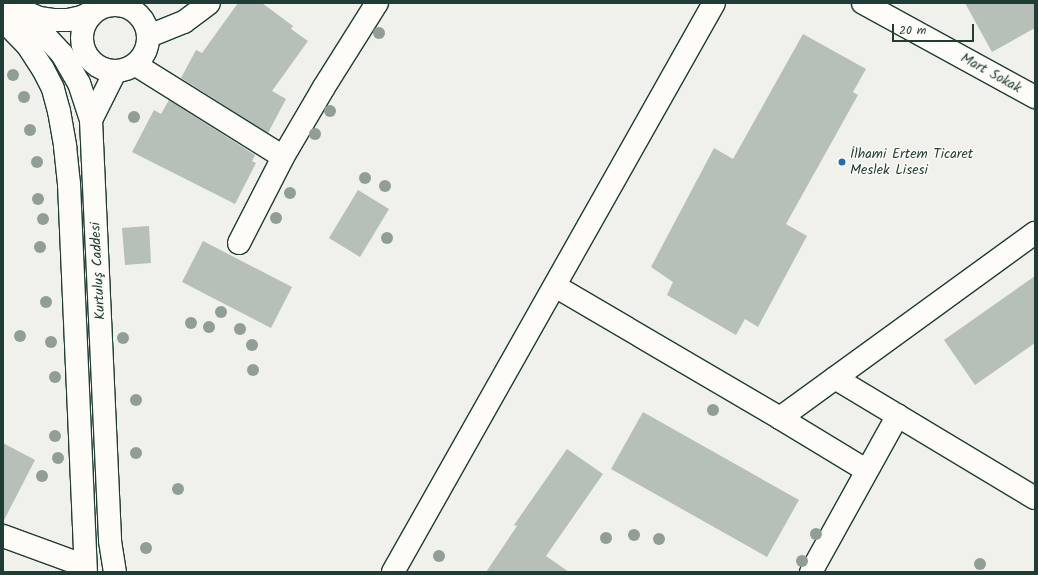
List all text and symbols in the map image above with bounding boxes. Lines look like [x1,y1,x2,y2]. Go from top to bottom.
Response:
scale bar [894,16,976,42]
text: 20 m [899,21,926,40]
street label: Mart Sokak [958,49,1024,97]
place label: İlhami Ertem Ticaret Meslek Lisesi [850,146,973,178]
marker: İlhami Ertem Ticaret Meslek Lisesi [837,157,847,167]
street label: Kurtuluş Caddesi [87,222,109,320]

